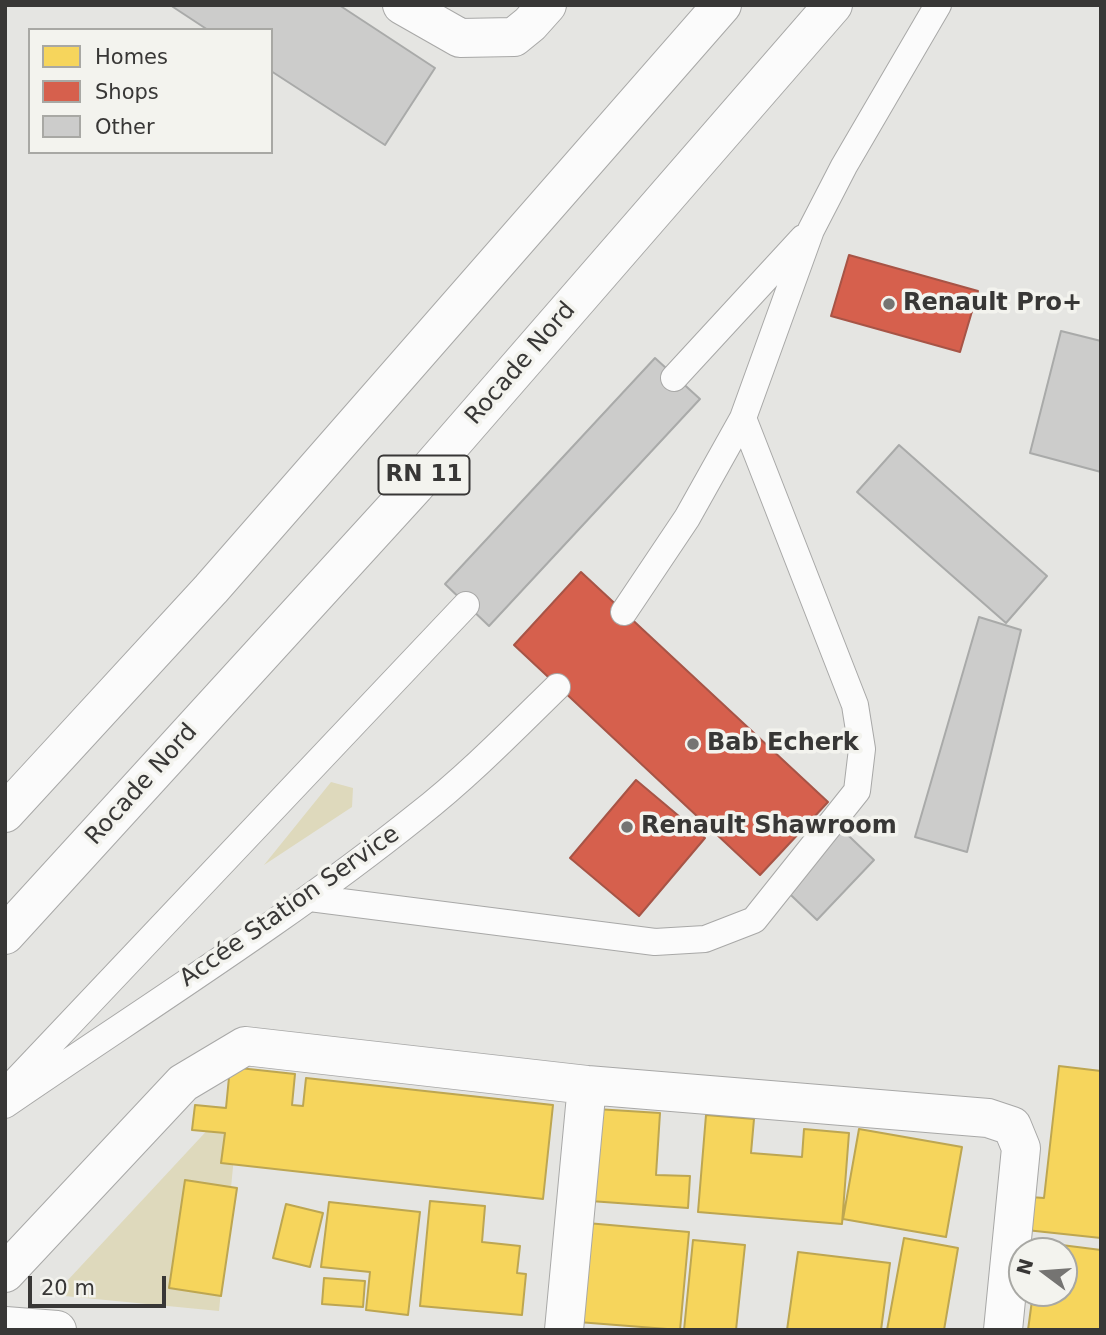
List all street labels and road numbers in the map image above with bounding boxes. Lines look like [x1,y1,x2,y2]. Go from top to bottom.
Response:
street label: Rocade Nord [460,297,582,431]
road number: RN 11 [378,456,470,495]
street label: Rocade Nord [80,718,204,852]
street label: Accée Station Service [175,820,405,994]

